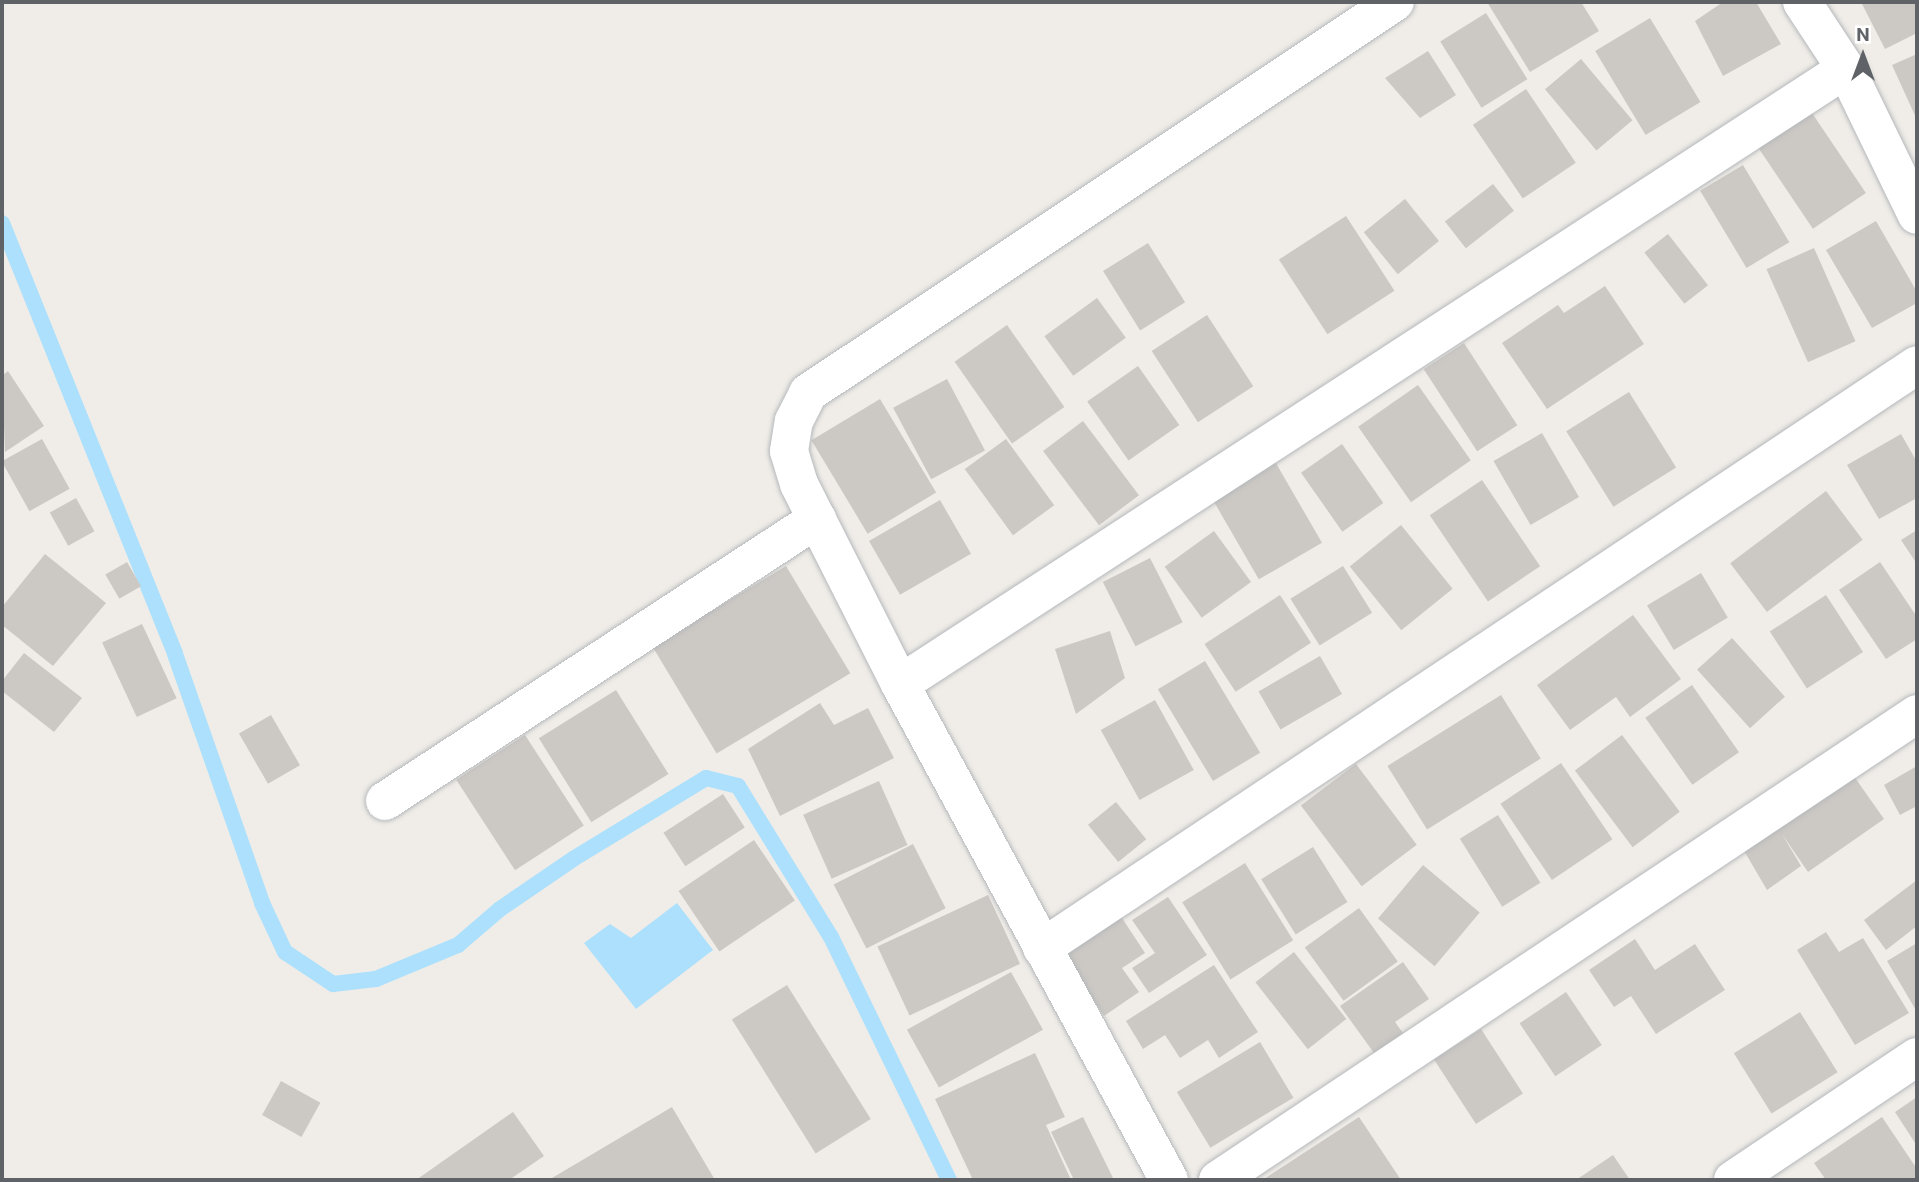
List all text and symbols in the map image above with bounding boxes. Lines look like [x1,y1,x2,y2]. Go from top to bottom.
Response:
north arrow [1828,21,1898,91]
text: N [1856,23,1870,46]

